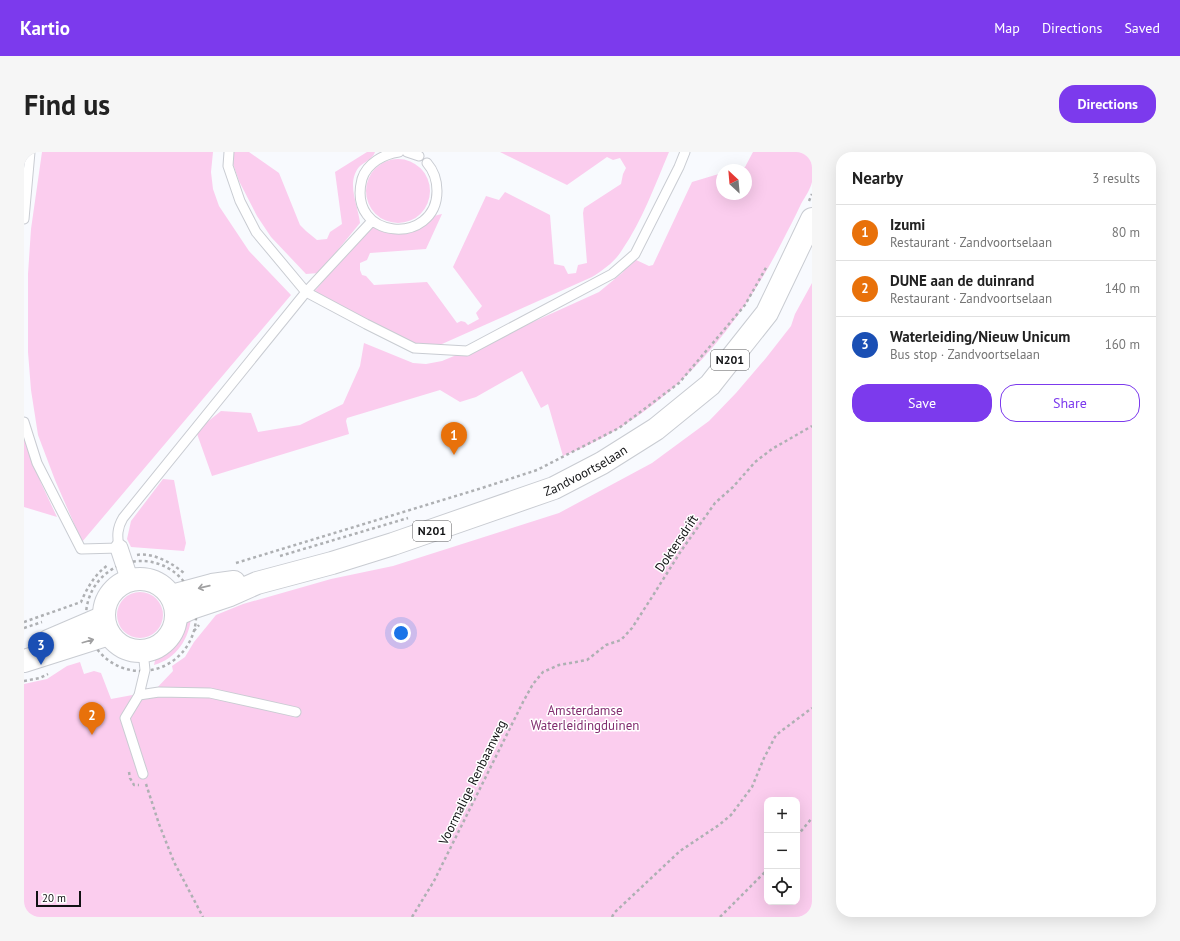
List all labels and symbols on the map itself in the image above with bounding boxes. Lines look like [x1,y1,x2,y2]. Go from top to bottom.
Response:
north arrow [716,164,752,200]
road number: N201 [711,350,749,370]
pin: 1 [441,422,467,455]
street label: Zandvoortselaan [541,441,631,500]
street label: Doktersdrift [651,511,702,575]
road number: N201 [413,521,451,541]
one-way arrow [198,584,211,591]
your location [391,623,411,643]
pin: 3 [28,632,54,665]
one-way arrow [81,637,94,644]
pin: 2 [79,702,105,735]
park label: Amsterdamse Waterleidingduinen [531,702,639,734]
street label: Voormalige Renbaanweg [434,717,510,848]
scale bar [36,889,81,908]

